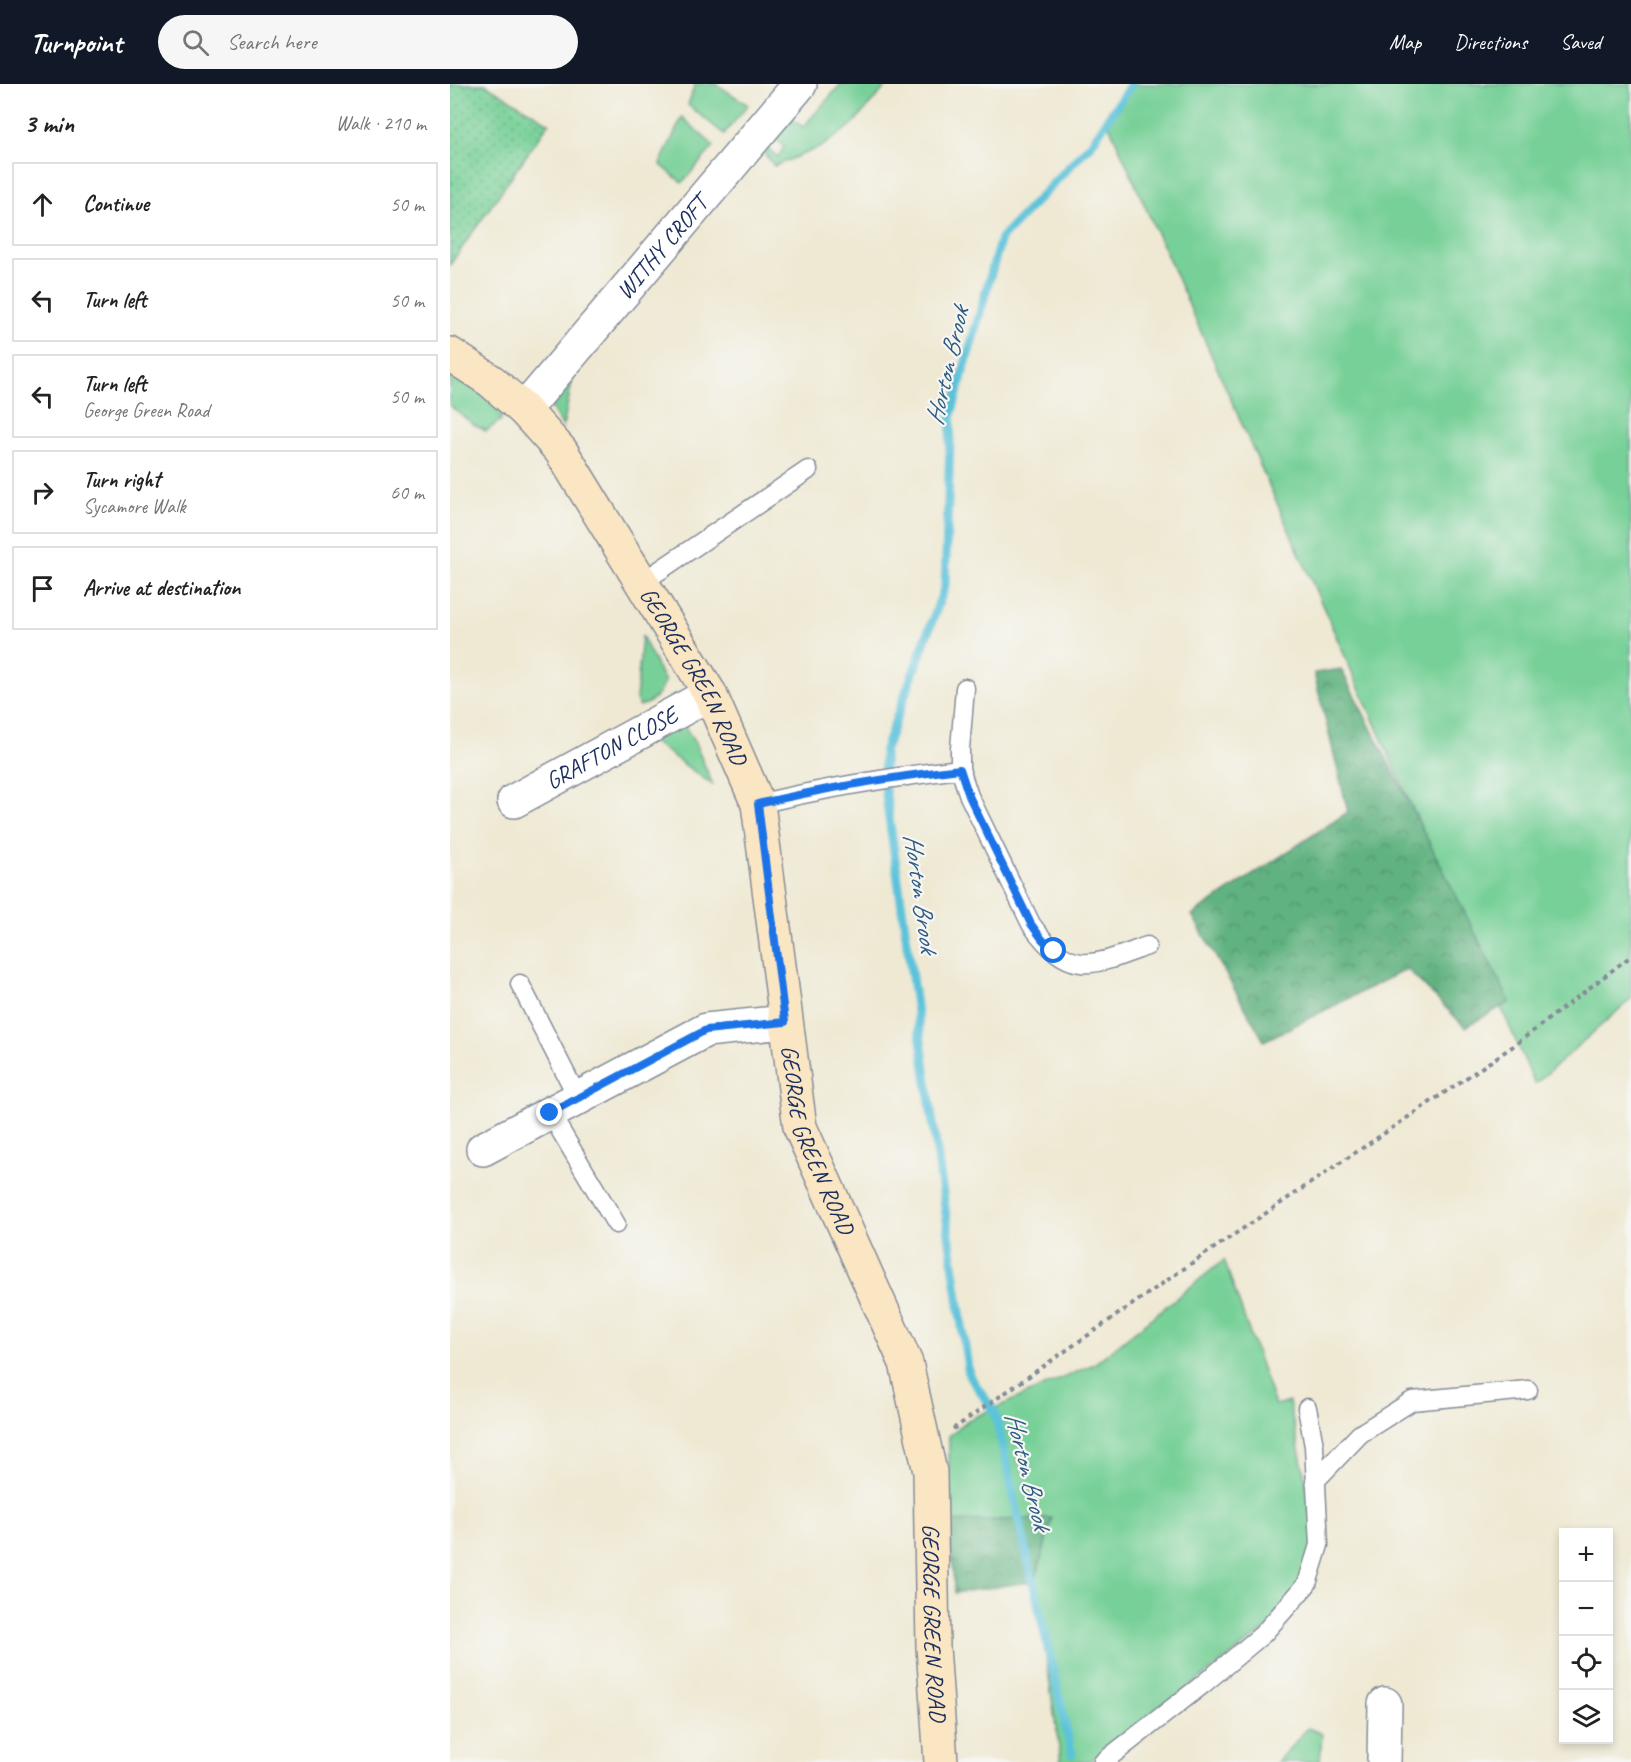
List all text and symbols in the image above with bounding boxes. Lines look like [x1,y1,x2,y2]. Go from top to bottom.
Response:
search box [158,15,578,69]
text: Turnpoint [30,25,122,60]
icon: search [179,26,212,59]
text: Search here [227,28,317,56]
text: Map [1389,29,1421,55]
text: Directions [1454,29,1527,55]
text: Saved [1560,29,1601,55]
text: 3 min [24,107,74,140]
text: Walk · 210 m [336,111,426,136]
street label: WITHY CROFT [609,185,718,305]
icon: ahead [26,188,59,221]
text: Continue [83,190,149,218]
text: 50 m [390,192,424,217]
icon: left [26,284,59,317]
text: Turn left [83,286,147,314]
text: 50 m [390,288,424,313]
water label: Horton Brook [917,300,978,428]
text: Turn left [83,370,147,398]
icon: left [26,380,59,413]
text: 50 m [390,384,424,409]
text: George Green Road [83,398,209,423]
text: Turn right [83,466,160,494]
icon: right [26,476,59,509]
text: 60 m [390,480,424,505]
text: Sycamore Walk [83,494,186,519]
icon: arrive [26,572,59,605]
text: Arrive at destination [83,574,240,602]
street label: GEORGE GREEN ROAD [633,582,755,771]
street label: GRAFTON CLOSE [540,698,686,796]
water label: Horton Brook [896,831,946,959]
route start [1040,937,1066,963]
street label: GEORGE GREEN ROAD [775,1044,862,1241]
route end [536,1099,562,1125]
water label: Horton Brook [998,1409,1060,1537]
street label: GEORGE GREEN ROAD [916,1523,953,1725]
map controls [1559,1528,1613,1744]
button: + [1559,1528,1613,1582]
button: − [1559,1582,1613,1636]
button: locate [1559,1636,1613,1690]
button: layers [1559,1690,1613,1744]

